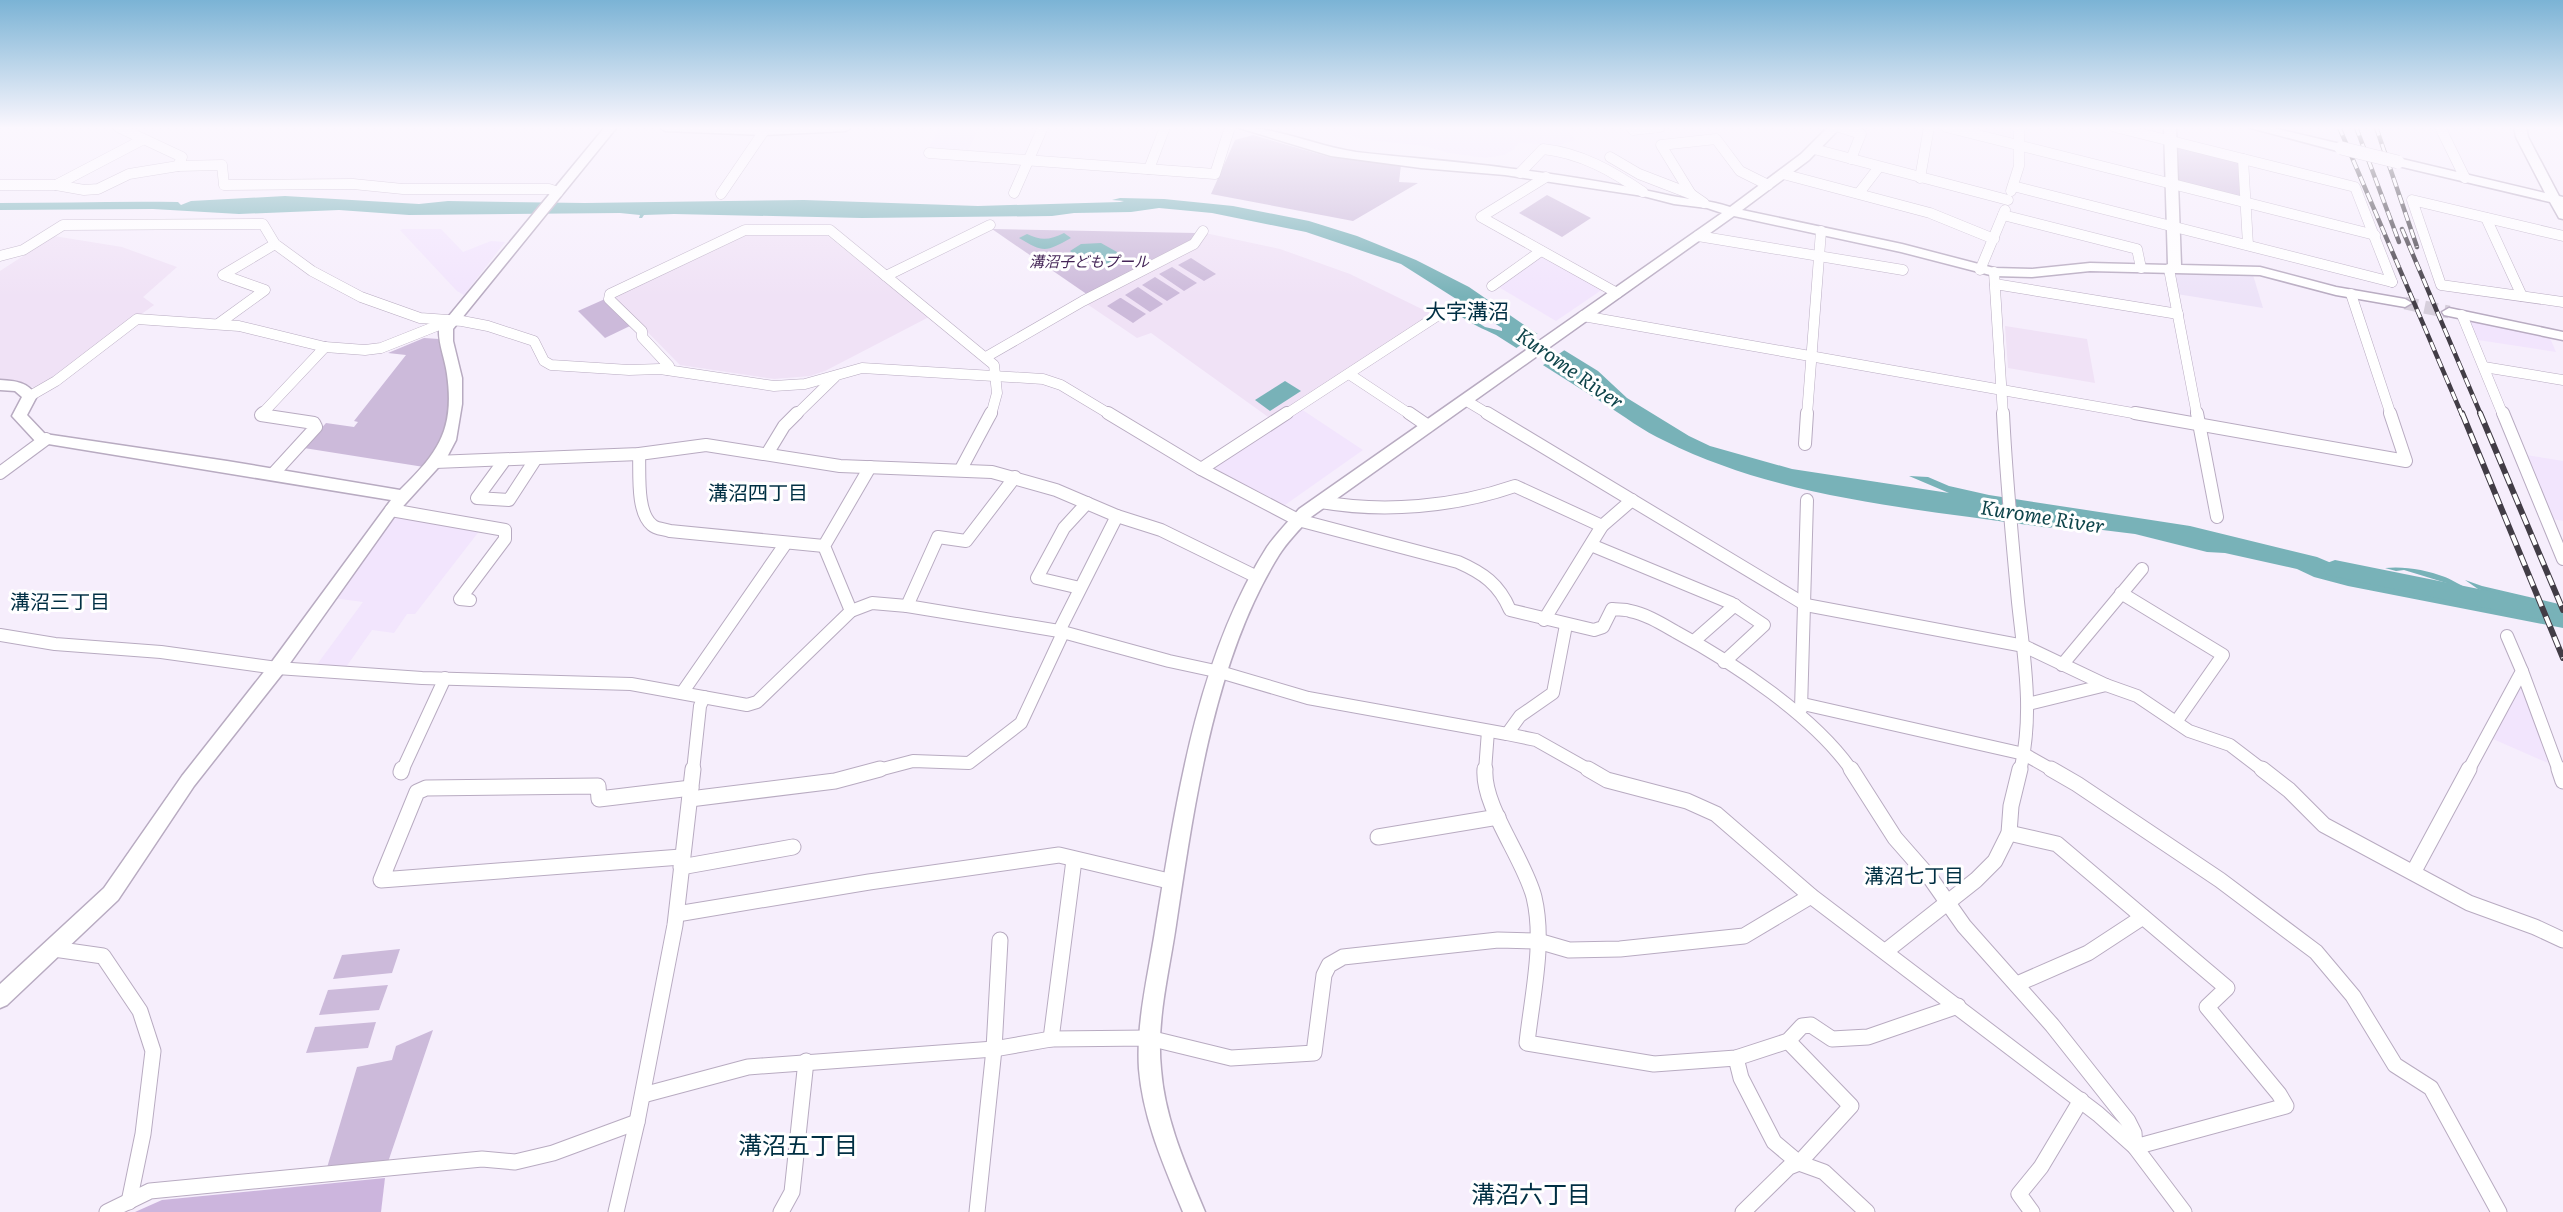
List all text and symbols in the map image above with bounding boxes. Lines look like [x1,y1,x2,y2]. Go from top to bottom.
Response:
park label: 溝沼子どもプール [1029,249,1150,272]
district label: 大字溝沼 [1425,294,1509,325]
water label: Kurome River [1511,319,1631,415]
district label: 溝沼四丁目 [708,476,808,506]
water label: Kurome River [1979,490,2107,540]
district label: 溝沼三丁目 [10,585,110,615]
district label: 溝沼七丁目 [1864,859,1964,889]
district label: 溝沼五丁目 [738,1126,858,1161]
district label: 溝沼六丁目 [1471,1175,1591,1210]

